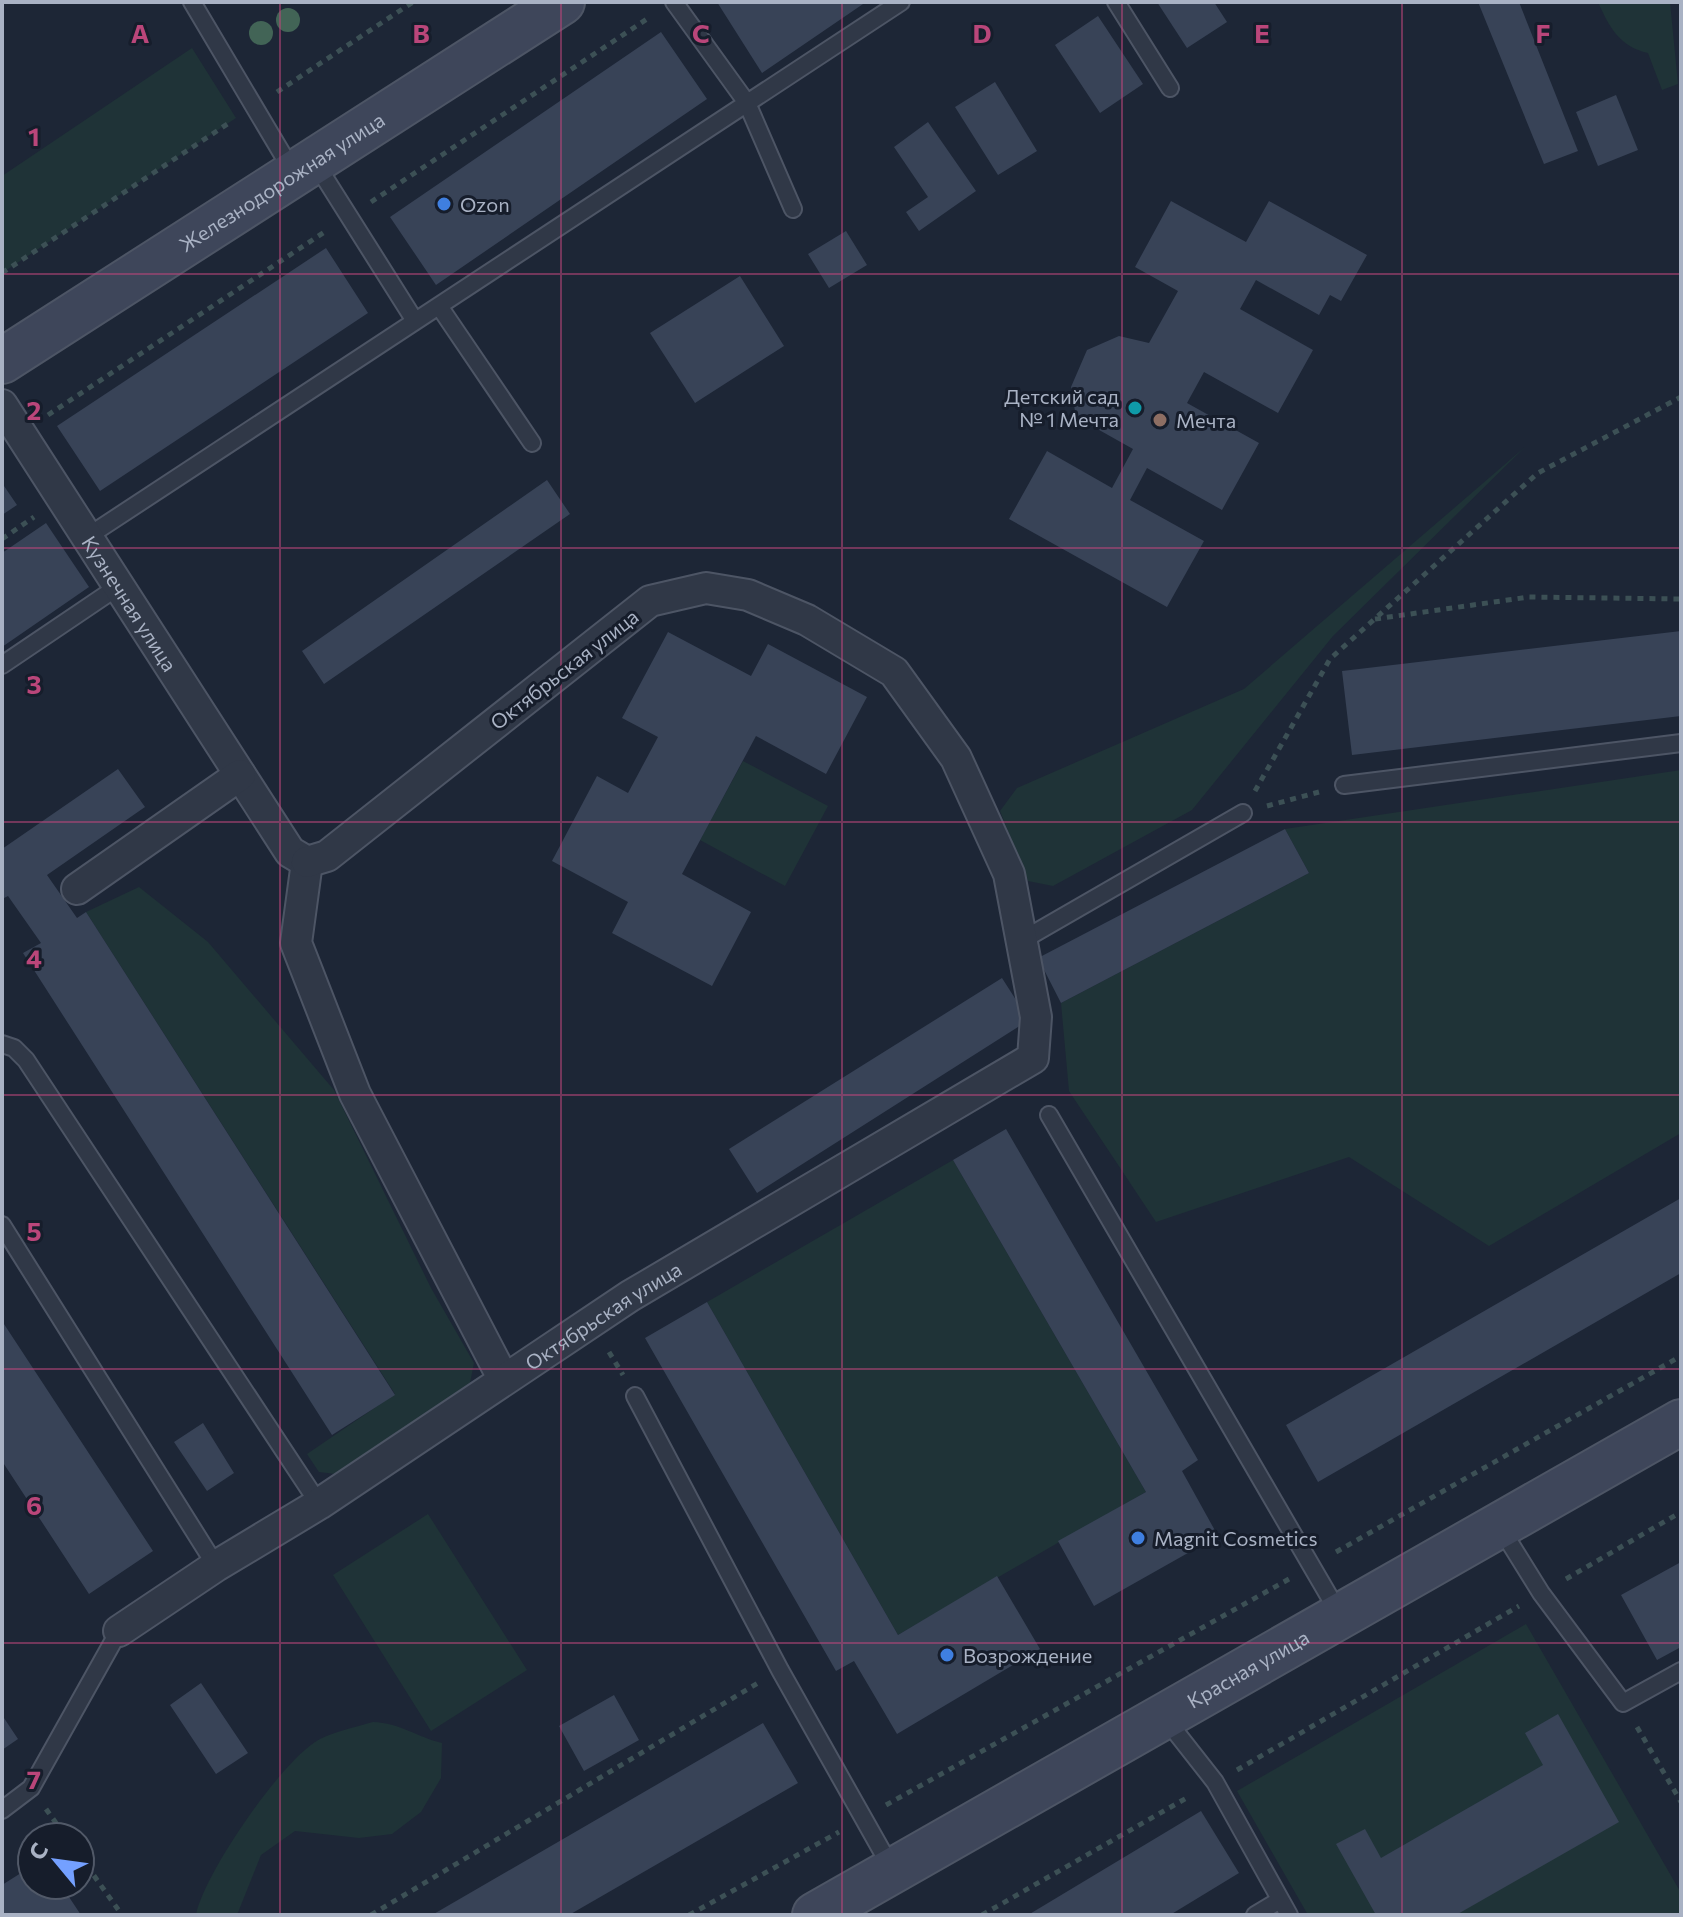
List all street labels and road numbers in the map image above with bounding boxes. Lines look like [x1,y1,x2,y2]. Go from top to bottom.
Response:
street label: Железнодорожная улица [174,107,389,256]
street label: Кузнечная улица [77,531,182,676]
street label: Октябрьская улица [485,604,643,734]
street label: Октябрьская улица [520,1256,686,1375]
street label: Красная улица [1183,1624,1313,1713]

